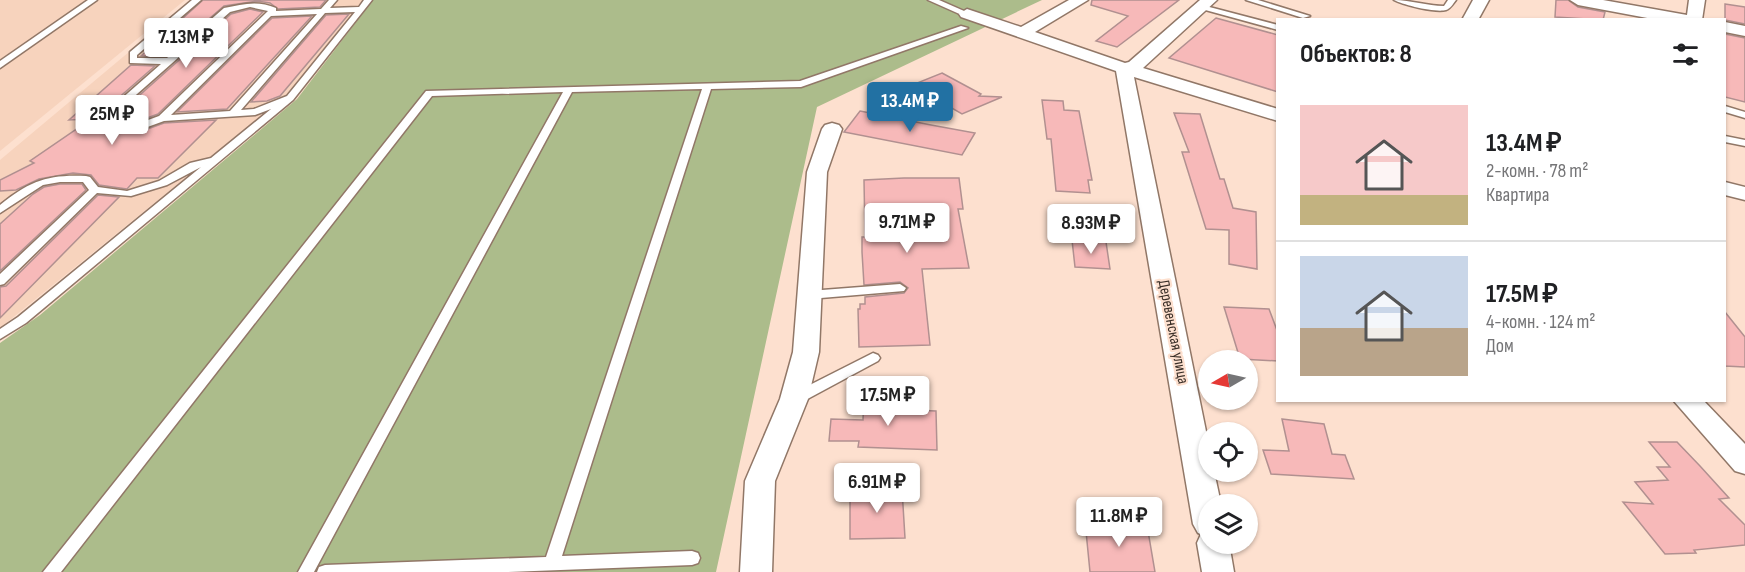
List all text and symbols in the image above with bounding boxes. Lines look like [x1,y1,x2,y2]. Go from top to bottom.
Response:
pin: 7.13M ₽ [131,18,241,69]
text: 7.13M ₽ [158,25,214,49]
icon: filters [1669,38,1702,71]
text: Объектов: 8 [1300,39,1412,70]
pin: 13.4M ₽ [855,82,965,133]
text: 13.4M ₽ [881,89,939,113]
pin: 25M ₽ [70,95,154,146]
text: 25M ₽ [90,102,134,126]
text: 13.4M ₽ [1486,128,1562,159]
icon: home [1348,129,1420,201]
text: 2-комн. · 78 m² [1486,159,1588,183]
text: Квартира [1486,183,1550,207]
pin: 9.71M ₽ [852,203,962,254]
pin: 8.93M ₽ [1036,204,1146,255]
text: 9.71M ₽ [879,210,935,234]
text: 8.93M ₽ [1061,211,1121,235]
street label: Деревенская улица [1154,278,1192,386]
text: 17.5M ₽ [1486,279,1558,310]
icon: home [1348,280,1420,352]
text: 4-комн. · 124 m² [1486,310,1596,334]
text: Дом [1486,334,1514,358]
north arrow [1198,350,1258,410]
map controls [1198,350,1258,554]
pin: 17.5M ₽ [833,376,943,427]
text: 17.5M ₽ [860,383,916,407]
button: locate [1198,422,1258,482]
pin: 6.91M ₽ [822,463,932,514]
text: 6.91M ₽ [848,470,906,494]
button: layers [1198,494,1258,554]
pin: 11.8M ₽ [1064,497,1174,548]
text: 11.8M ₽ [1090,504,1148,528]

